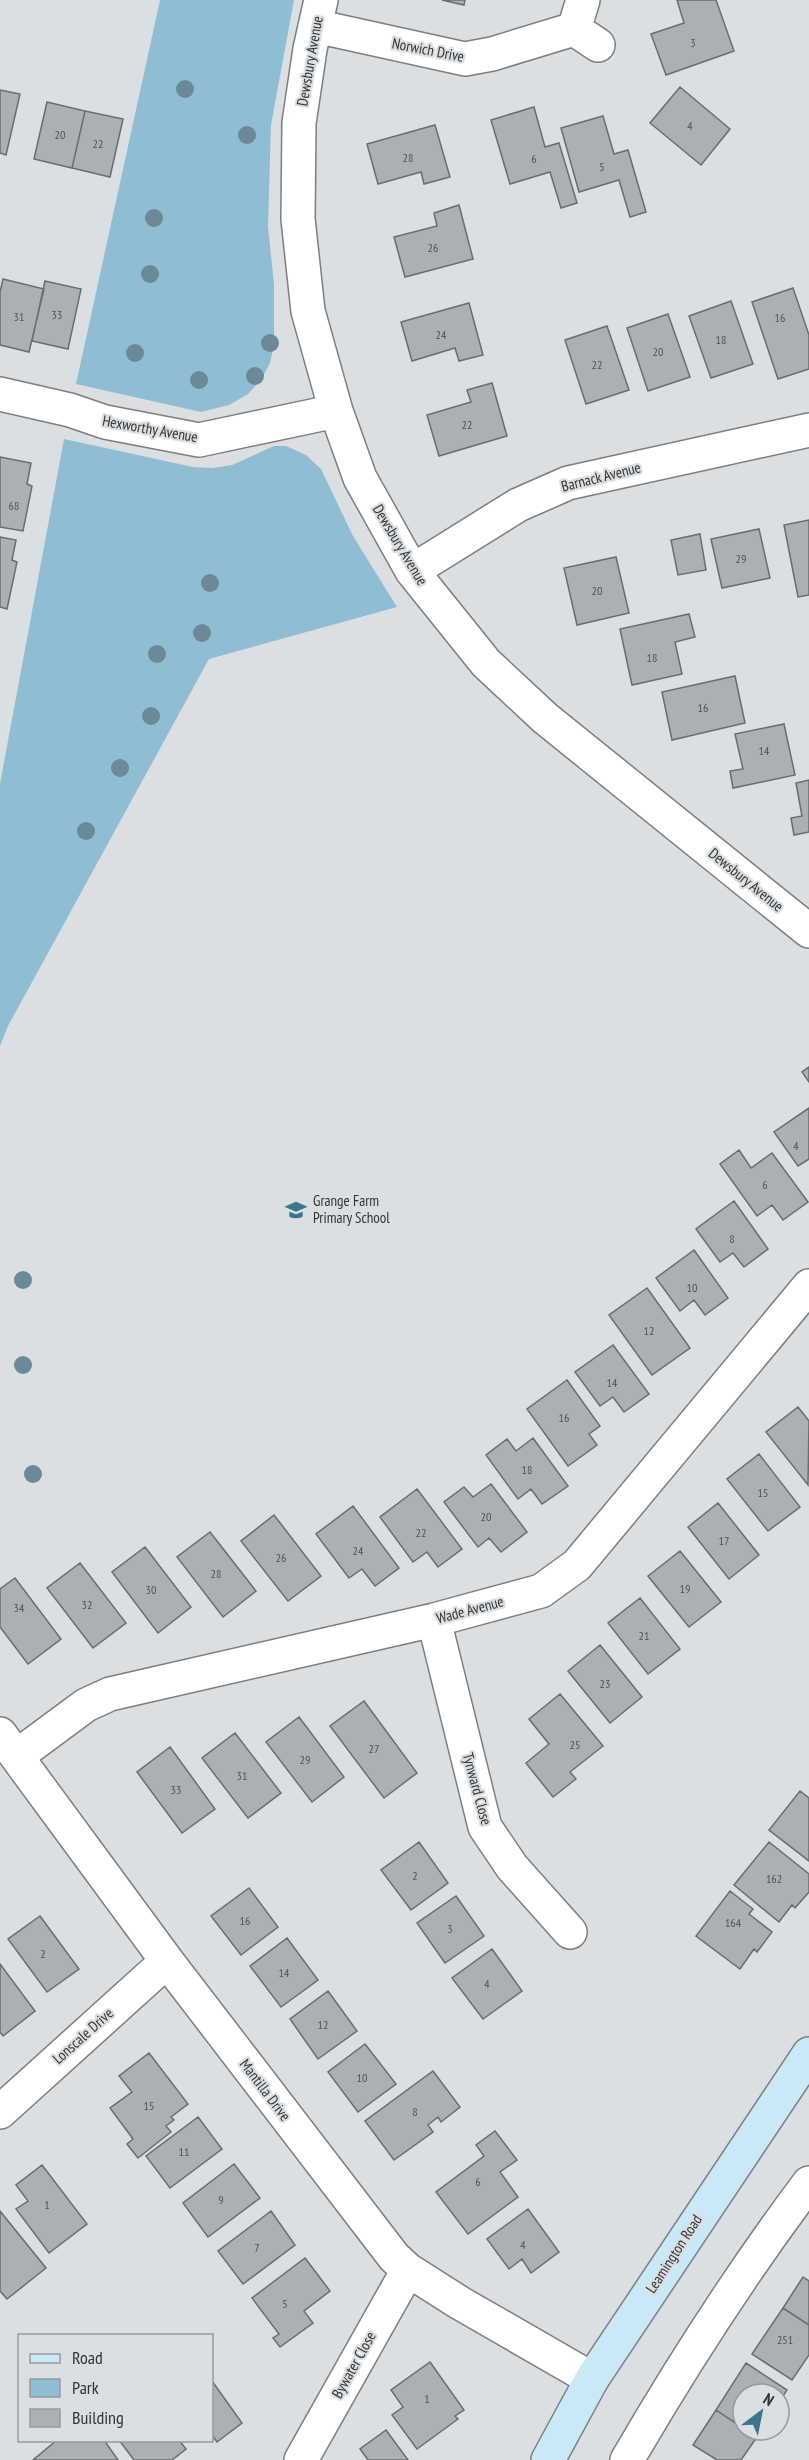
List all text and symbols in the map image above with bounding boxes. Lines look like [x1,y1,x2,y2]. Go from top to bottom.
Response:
street label: Dewsbury Avenue [292,14,327,107]
street label: Norwich Drive [390,33,466,66]
house number: 3 [690,35,696,50]
house number: 4 [687,118,693,133]
house number: 20 [55,127,65,142]
house number: 22 [93,136,103,151]
house number: 28 [403,150,413,165]
house number: 6 [531,151,537,166]
house number: 5 [599,159,605,174]
house number: 26 [428,240,438,255]
house number: 33 [52,307,62,322]
house number: 31 [14,309,24,324]
house number: 16 [775,310,785,325]
house number: 24 [436,327,447,342]
house number: 18 [716,332,726,347]
house number: 20 [653,344,663,359]
house number: 22 [592,357,602,372]
street label: Hexworthy Avenue [101,411,199,446]
house number: 22 [462,417,472,432]
street label: Barnack Avenue [559,457,643,496]
house number: 68 [9,498,19,513]
street label: Dewsbury Avenue [369,501,432,589]
house number: 29 [736,551,746,566]
house number: 20 [592,583,602,598]
house number: 18 [647,650,657,665]
house number: 16 [698,700,708,715]
house number: 14 [759,743,770,758]
street label: Dewsbury Avenue [705,844,788,916]
house number: 4 [793,1138,799,1153]
house number: 6 [762,1177,768,1192]
place label: Grange Farm Primary School [313,1191,390,1227]
school or university icon: Grange Farm Primary School [284,1198,308,1222]
house number: 8 [729,1231,735,1246]
house number: 10 [687,1280,697,1295]
house number: 12 [644,1323,654,1338]
house number: 14 [607,1375,618,1390]
house number: 16 [559,1410,569,1425]
house number: 18 [522,1462,532,1477]
house number: 15 [758,1485,768,1500]
house number: 20 [481,1509,491,1524]
house number: 22 [416,1525,426,1540]
house number: 17 [719,1533,729,1548]
house number: 24 [353,1543,364,1558]
house number: 26 [276,1550,286,1565]
house number: 28 [211,1566,221,1581]
house number: 19 [680,1581,690,1596]
house number: 30 [146,1582,156,1597]
street label: Wade Avenue [434,1591,506,1628]
house number: 32 [82,1597,92,1612]
house number: 34 [14,1600,25,1615]
house number: 21 [639,1628,649,1643]
house number: 23 [600,1676,610,1691]
house number: 25 [570,1737,580,1752]
house number: 27 [369,1741,379,1756]
street label: Tynward Close [459,1751,496,1827]
house number: 29 [300,1752,310,1767]
house number: 31 [237,1768,247,1783]
house number: 33 [171,1782,181,1797]
house number: 2 [412,1868,418,1883]
house number: 162 [766,1871,782,1886]
house number: 16 [240,1913,250,1928]
house number: 164 [725,1915,742,1930]
house number: 3 [447,1921,453,1936]
house number: 2 [40,1946,46,1961]
house number: 14 [279,1965,290,1980]
house number: 4 [484,1976,490,1991]
street label: Lonscale Drive [48,2003,117,2068]
house number: 12 [318,2017,328,2032]
street label: Mantilla Drive [236,2055,295,2125]
house number: 10 [357,2070,367,2085]
house number: 15 [144,2098,154,2113]
house number: 8 [412,2104,418,2119]
house number: 11 [179,2144,189,2159]
house number: 6 [475,2174,481,2189]
house number: 9 [218,2192,224,2207]
house number: 1 [44,2197,50,2212]
street label: Leamington Road [641,2211,706,2297]
house number: 4 [520,2237,526,2252]
house number: 7 [254,2240,260,2255]
house number: 5 [282,2296,288,2311]
street label: Bywater Close [327,2328,380,2401]
house number: 251 [777,2332,793,2347]
legend [18,2334,213,2442]
text: Road [72,2346,103,2369]
text: Park [72,2376,99,2399]
north arrow [731,2382,791,2442]
text: N [760,2389,778,2410]
house number: 1 [424,2391,430,2406]
text: Building [72,2406,124,2429]

